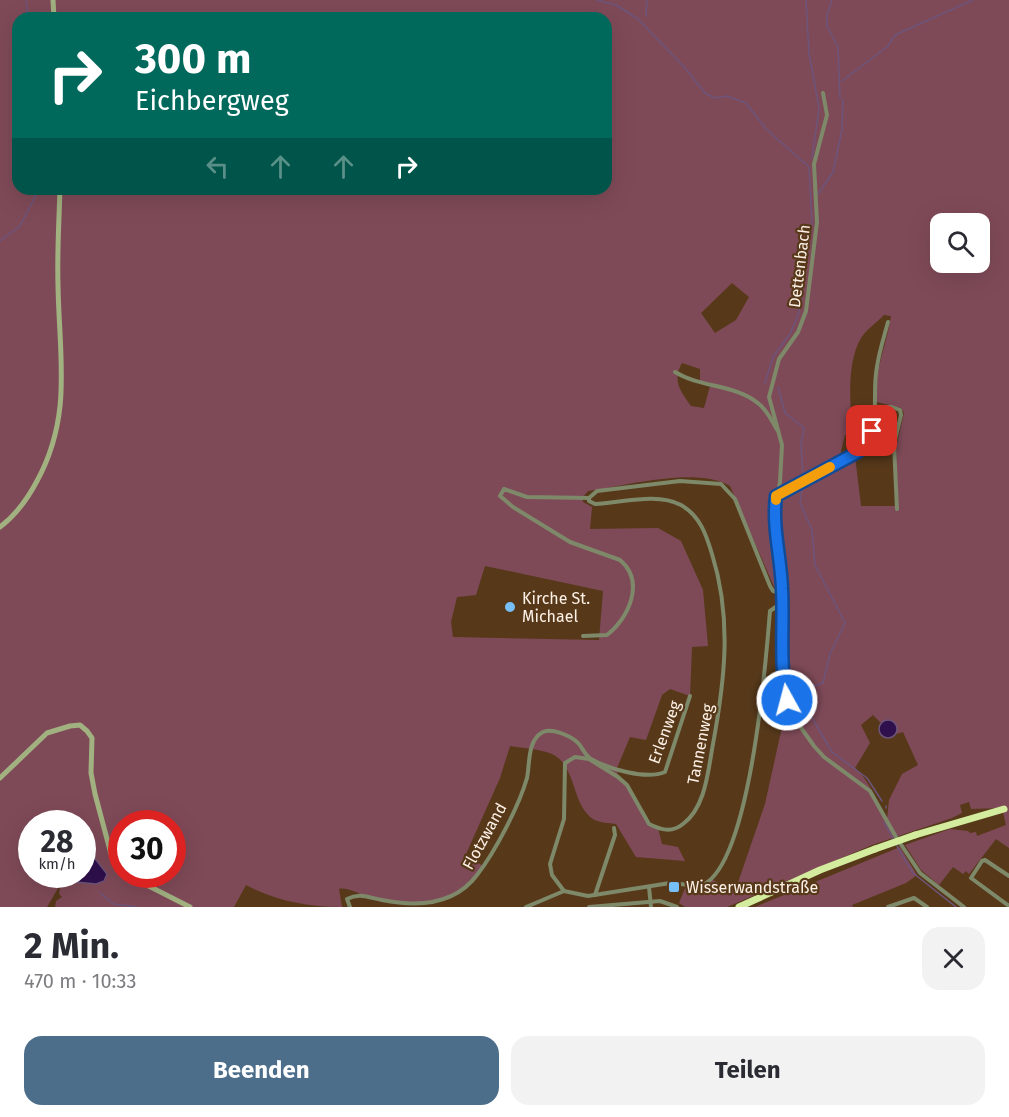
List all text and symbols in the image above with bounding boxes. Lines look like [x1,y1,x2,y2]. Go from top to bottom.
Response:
text: 300 m [135,34,251,84]
icon: right [36,36,114,114]
text: Eichbergweg [135,85,289,117]
icon: left [201,150,234,183]
icon: ahead [264,150,297,183]
icon: ahead [327,150,360,183]
icon: right [390,150,423,183]
map controls [930,213,990,273]
button: search [930,213,990,273]
street label: Dettenbach [785,223,814,309]
pin [846,405,897,456]
icon: arrive [855,414,888,447]
place label: Kirche St. Michael [522,589,590,626]
marker: Kirche St. Michael [503,600,517,614]
position arrow [755,668,819,732]
street label: Erlenweg [644,697,685,766]
street label: Tannenweg [683,702,718,786]
street label: Flotzwand [458,800,511,873]
speed limit sign: 30 [108,810,186,888]
text: 28 [41,824,73,860]
text: km/h [38,855,76,873]
place label: Wisserwandstraße [686,878,818,897]
marker: Wisserwandstraße [667,880,681,894]
text: 2 Min. [24,924,119,968]
button: close [922,927,985,990]
text: 470 m · 10:33 [24,969,137,993]
button: Beenden [24,1036,499,1105]
button: Teilen [511,1036,985,1105]

